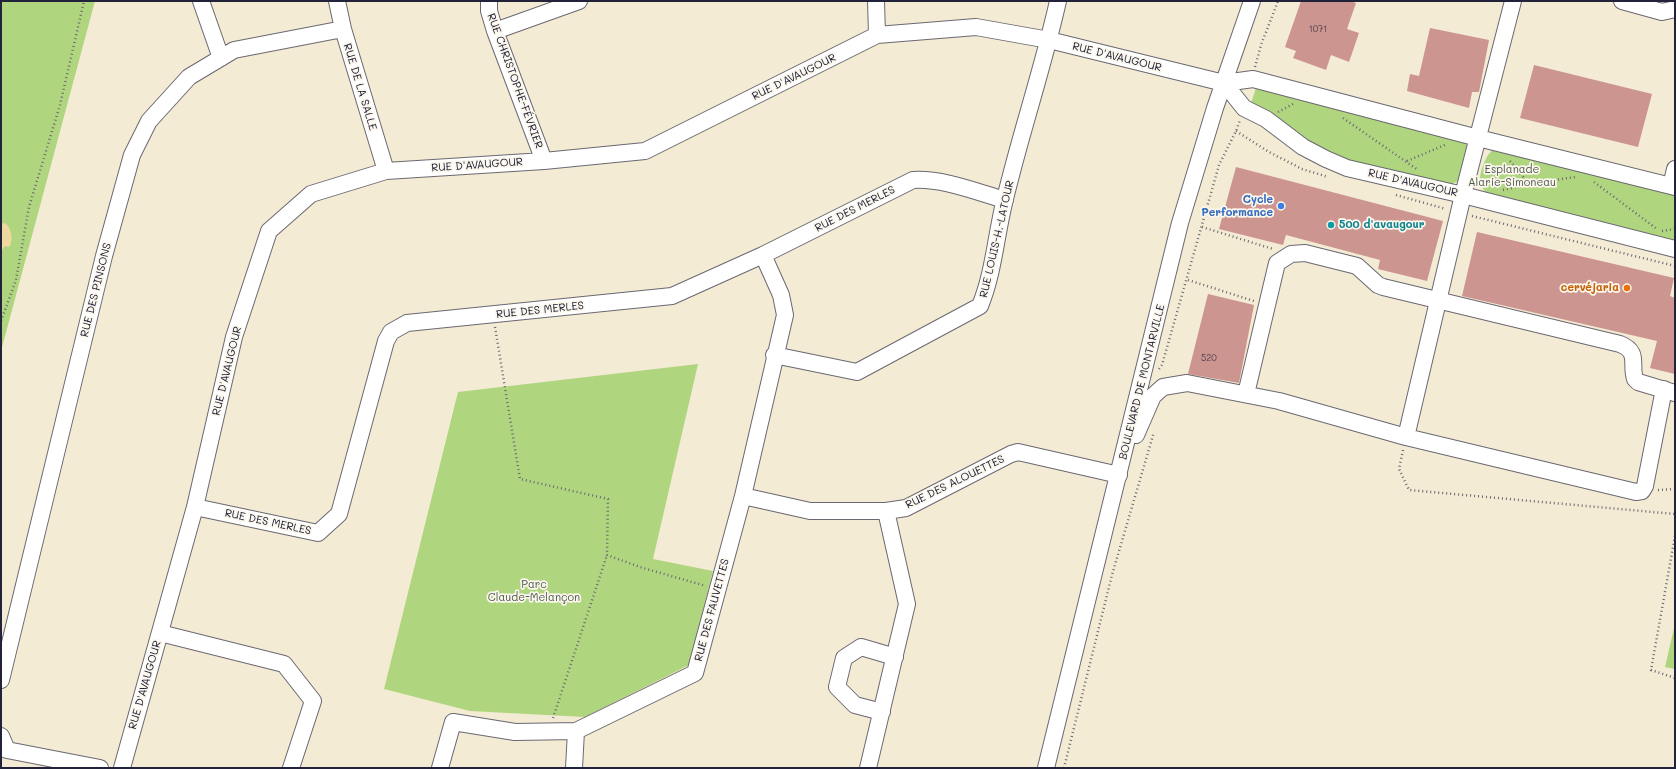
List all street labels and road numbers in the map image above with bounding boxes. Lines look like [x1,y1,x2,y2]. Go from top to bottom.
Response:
street label: RUE CHRISTOPHE-FÉVRIER [484,12,546,150]
street label: RUE D'AVAUGOUR [1071,39,1163,75]
street label: RUE DE LA SALLE [341,42,379,132]
street label: RUE D'AVAUGOUR [750,51,838,103]
street label: RUE D'AVAUGOUR [431,155,523,175]
street label: RUE D'AVAUGOUR [1367,166,1459,200]
street label: RUE LOUIS-H.-LATOUR [977,179,1017,299]
street label: RUE DES MERLES [813,183,897,235]
street label: RUE DES PINSONS [78,242,114,338]
street label: RUE DES MERLES [495,299,585,321]
street label: BOULEVARD DE MONTARVILLE [1116,303,1168,461]
street label: RUE D'AVAUGOUR [209,325,245,417]
street label: RUE DES ALOUETTES [903,452,1007,512]
street label: RUE DES MERLES [223,506,313,538]
street label: RUE DES FAUVETTES [692,557,732,663]
street label: RUE D'AVAUGOUR [126,639,164,731]

